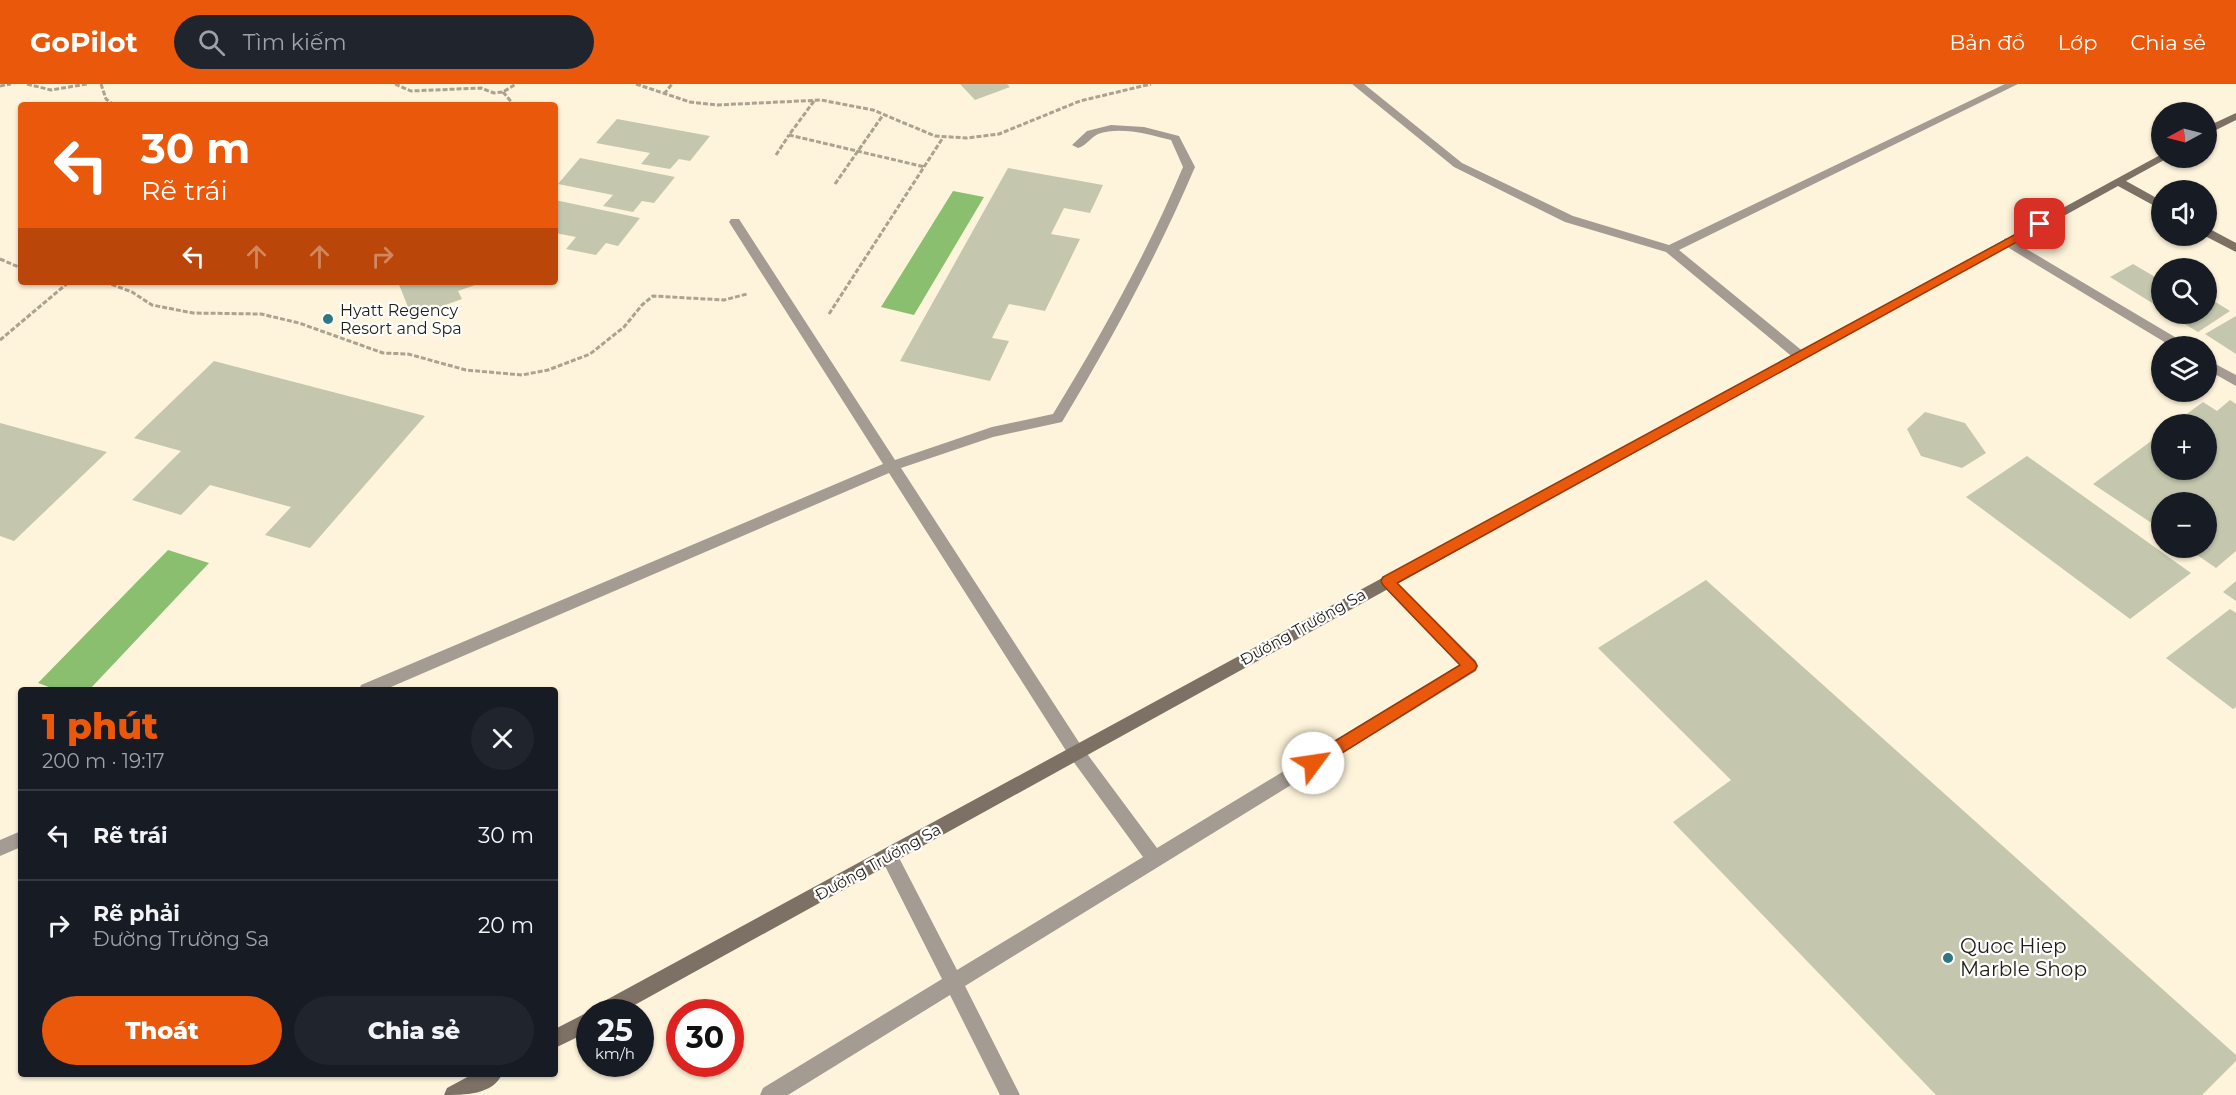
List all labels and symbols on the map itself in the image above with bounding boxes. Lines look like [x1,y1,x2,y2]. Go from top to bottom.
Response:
north arrow [2151,102,2217,168]
pin [2014,198,2065,249]
place label: Hyatt Regency Resort and Spa [340,301,462,338]
marker: Hyatt Regency Resort and Spa [321,312,335,326]
street label: Đường Trường Sa [1237,585,1369,669]
position arrow [1281,731,1345,795]
street label: Đường Trường Sa [812,820,944,904]
place label: Quoc Hiep Marble Shop [1960,934,2087,981]
marker: Quoc Hiep Marble Shop [1941,951,1955,965]
speed limit sign: 30 [666,999,744,1077]

